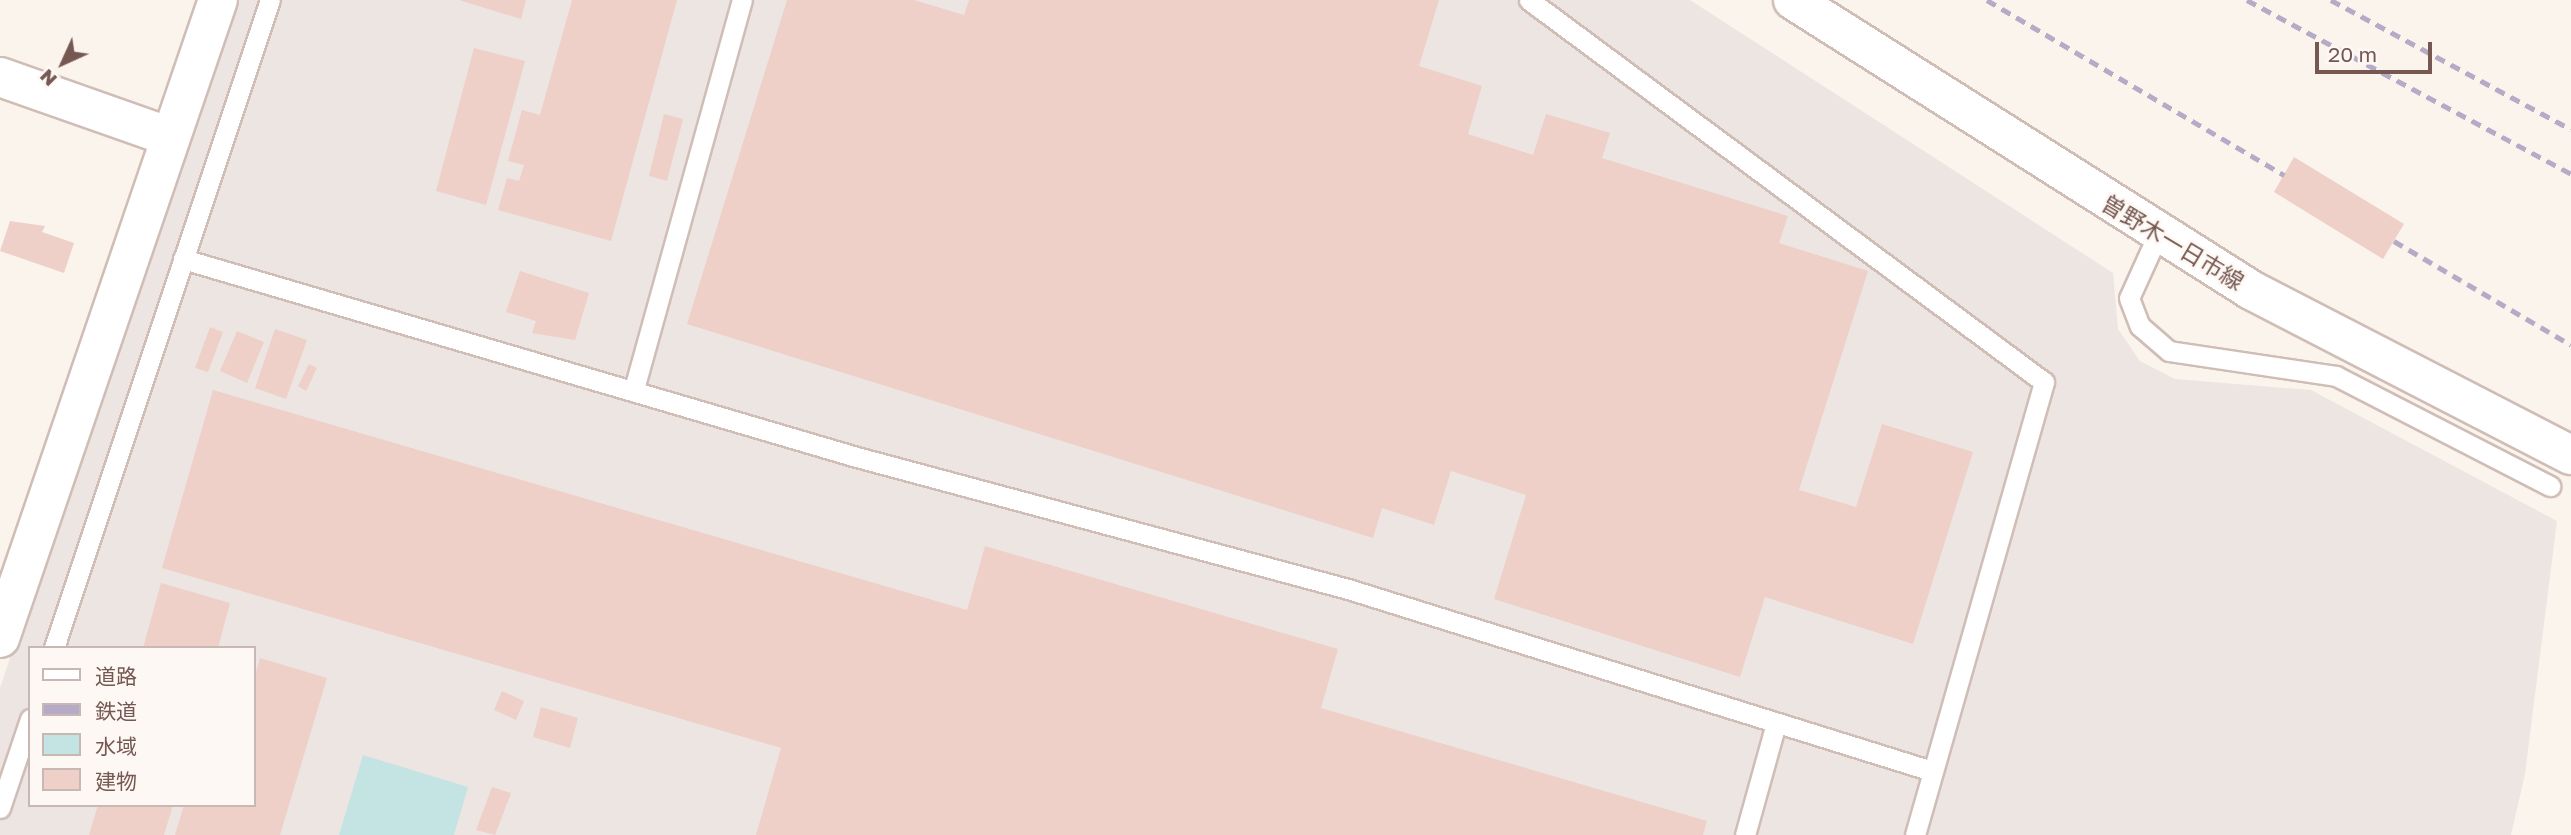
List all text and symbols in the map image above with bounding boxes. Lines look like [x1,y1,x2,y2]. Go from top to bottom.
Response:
north arrow [28,28,98,98]
scale bar [2319,28,2436,72]
text: 20 m [2328,41,2377,67]
text: N [35,65,61,91]
street label: 曽野木一日市線 [2097,189,2249,295]
legend [28,646,256,807]
text: 道路 [95,663,137,689]
text: 鉄道 [95,698,137,724]
text: 水域 [95,733,137,759]
text: 建物 [95,768,137,794]

